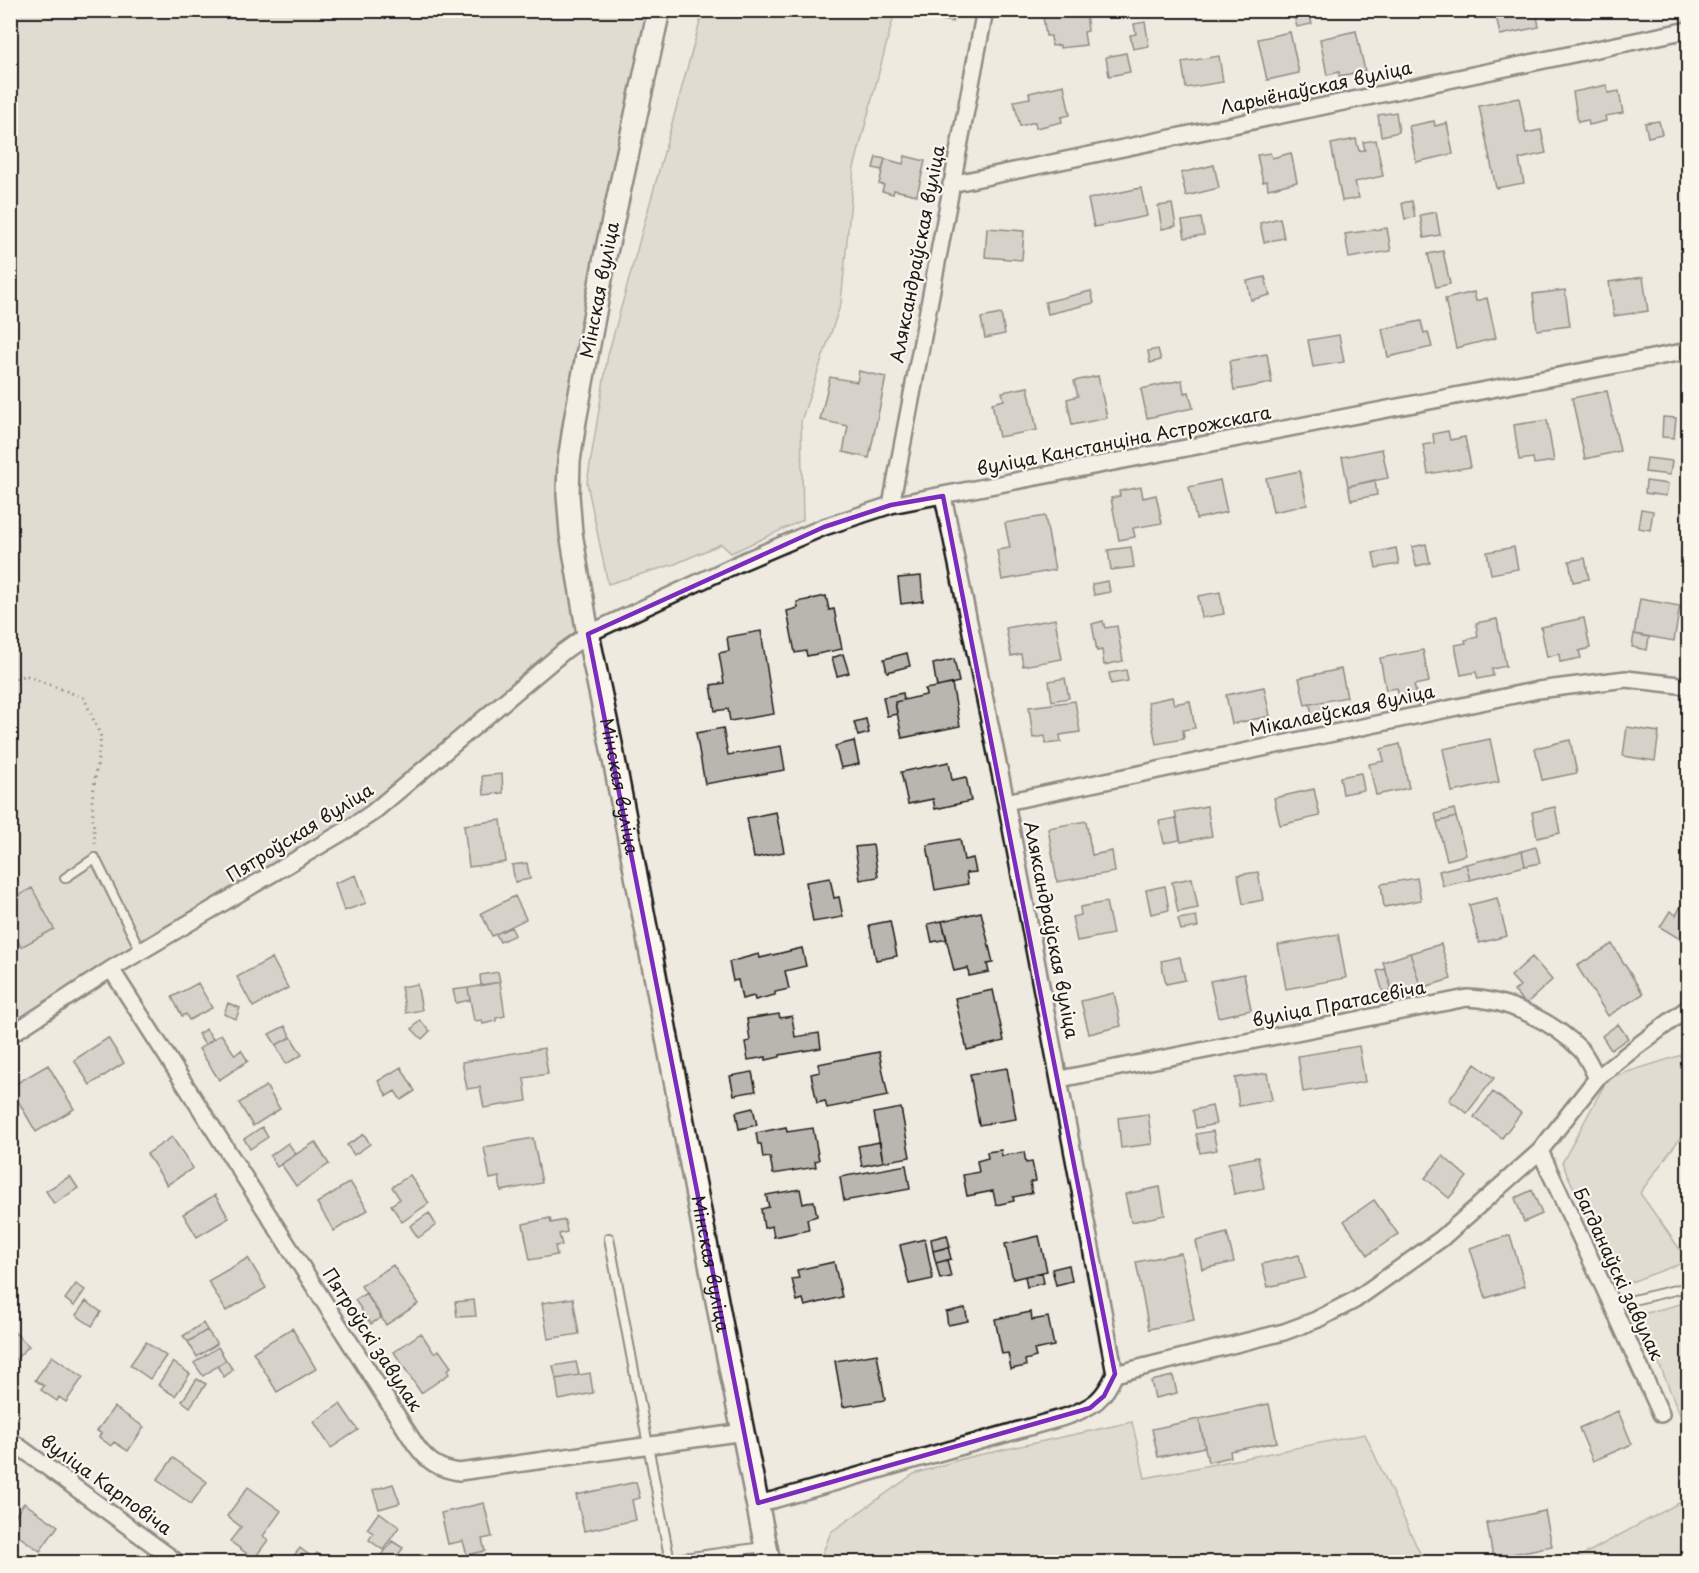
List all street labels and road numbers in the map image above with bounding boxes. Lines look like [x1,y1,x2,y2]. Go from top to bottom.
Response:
street label: Ларыёнаўская вуліца [1217,53,1414,120]
street label: Аляксандраўская вуліца [882,143,951,365]
street label: Мінская вуліца [572,219,625,360]
street label: вуліца Канстанціна Астрожскага [974,398,1274,481]
street label: Мікалаеўская вуліца [1246,677,1437,742]
street label: Мінская вуліца [594,715,647,857]
street label: Пятроўская вуліца [220,776,378,888]
street label: Аляксандраўская вуліца [1018,819,1087,1041]
street label: вуліца Пратасевіча [1250,972,1428,1033]
street label: Багданаўскі завулак [1567,1182,1671,1365]
street label: Мінская вуліца [685,1193,738,1334]
street label: Пятроўскі завулак [317,1262,430,1417]
street label: вуліца Карповіча [36,1427,178,1541]

